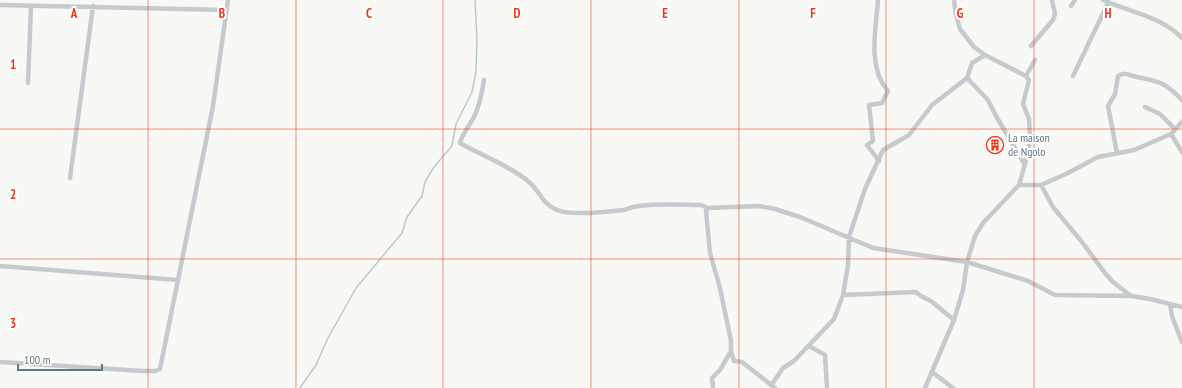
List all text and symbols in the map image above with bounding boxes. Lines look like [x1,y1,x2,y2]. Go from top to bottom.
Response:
text: A [70,5,78,22]
text: B [219,5,225,22]
text: C [366,5,372,22]
text: D [514,5,521,22]
text: E [662,5,668,22]
text: F [810,5,816,22]
text: G [957,5,964,22]
text: H [1105,5,1112,22]
text: 1 [10,56,16,73]
place label: La maison de Ngolo [1008,130,1050,159]
building icon: La maison de Ngolo [985,135,1005,155]
text: 2 [10,186,16,203]
text: 3 [10,315,16,332]
scale bar [18,346,102,372]
text: 100 m [24,352,51,367]

